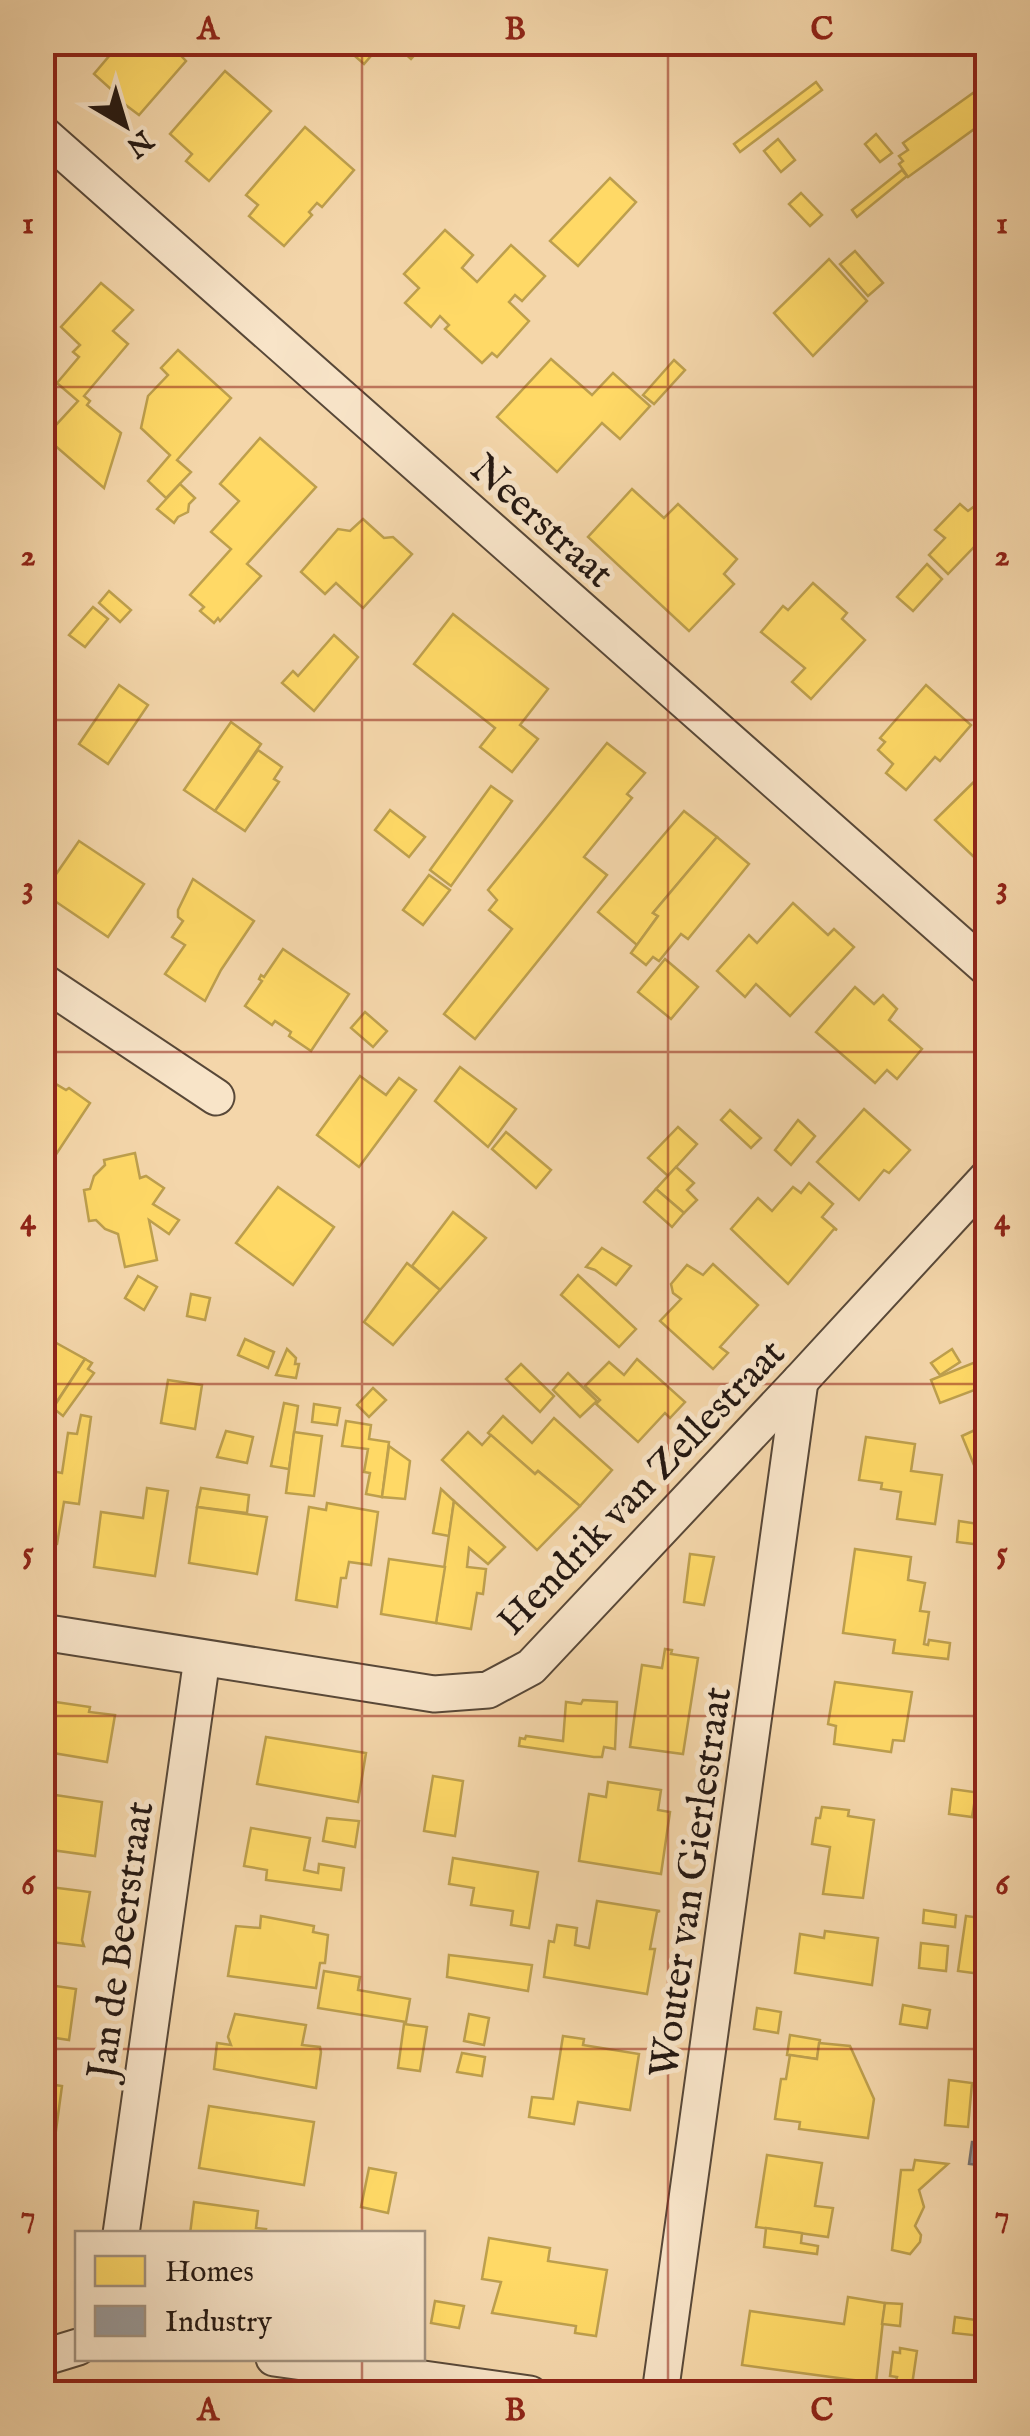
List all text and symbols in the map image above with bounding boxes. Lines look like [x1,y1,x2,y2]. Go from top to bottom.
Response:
text: A [195,10,220,51]
text: B [504,10,526,51]
text: C [811,10,834,51]
north arrow [75,75,175,175]
text: N [119,121,160,164]
text: 1 [22,204,34,245]
text: 1 [996,204,1008,245]
street label: Neerstraat [458,445,623,600]
text: 2 [20,536,36,577]
text: 2 [994,536,1010,577]
text: 3 [22,868,34,909]
text: 3 [996,868,1008,909]
text: 4 [20,1200,36,1241]
text: 4 [994,1200,1010,1241]
street label: Hendrik van Zellestraat [488,1330,797,1647]
text: 5 [22,1533,34,1574]
text: 5 [996,1533,1008,1574]
street label: Wouter van Gierlestraat [640,1684,745,2081]
street label: Jan de Beerstraat [77,1798,167,2086]
text: 6 [21,1865,36,1906]
text: 6 [995,1865,1010,1906]
text: 7 [21,2197,35,2238]
text: 7 [995,2197,1009,2238]
legend [75,2231,425,2361]
text: Homes [165,2254,254,2292]
text: Industry [165,2304,272,2342]
text: A [195,2391,220,2432]
text: B [504,2391,526,2432]
text: C [811,2391,834,2432]

